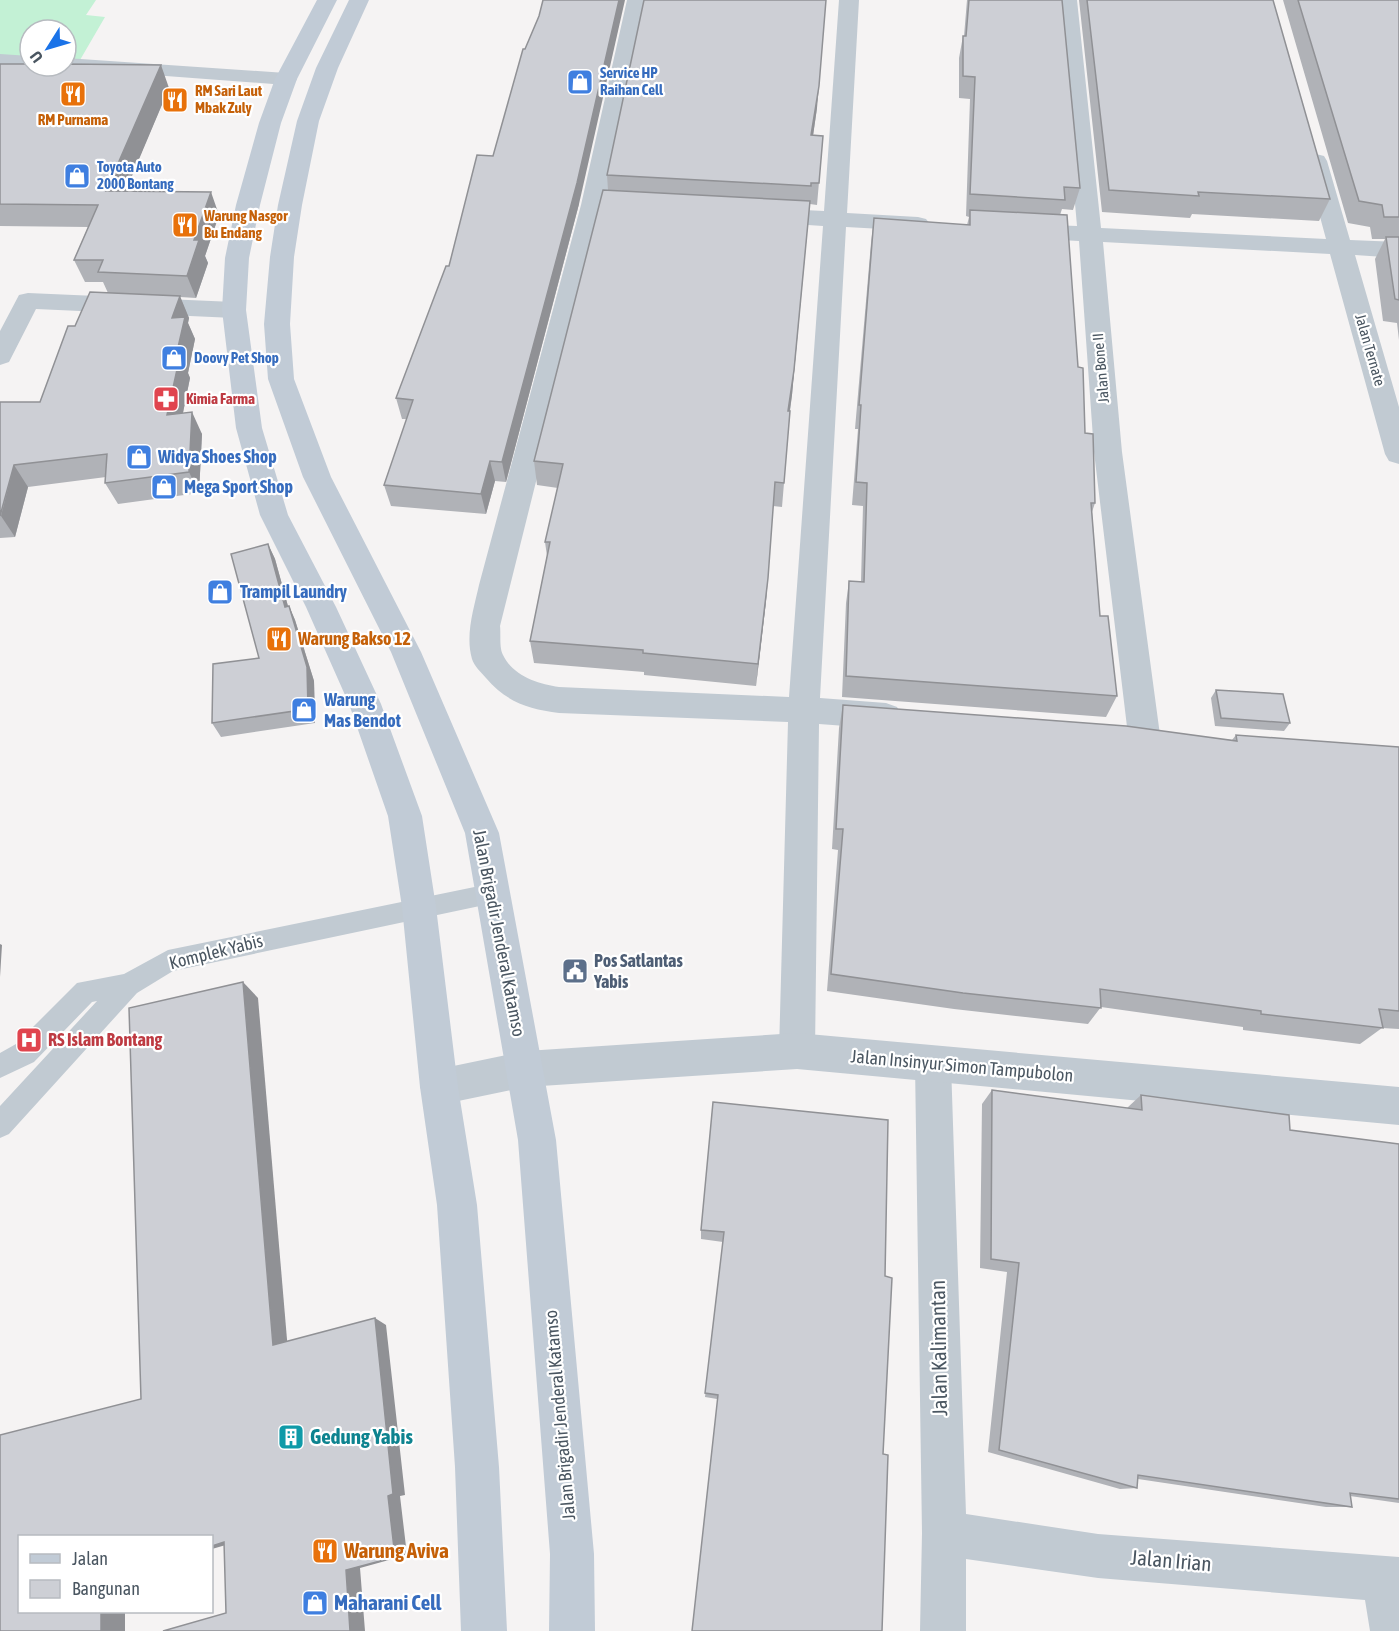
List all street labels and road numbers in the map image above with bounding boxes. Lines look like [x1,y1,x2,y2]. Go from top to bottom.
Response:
street label: Jalan Ternate [1352,312,1389,388]
street label: Jalan Bone II [1089,332,1112,404]
street label: Jalan Brigadir Jenderal Katamso [469,827,530,1038]
street label: Komplek Yabis [167,930,265,973]
street label: Jalan Insinyur Simon Tampubolon [850,1045,1074,1086]
street label: Jalan Kalimantan [925,1280,951,1416]
street label: Jalan Brigadir Jenderal Katamso [540,1309,579,1521]
street label: Jalan Irian [1130,1545,1213,1575]

